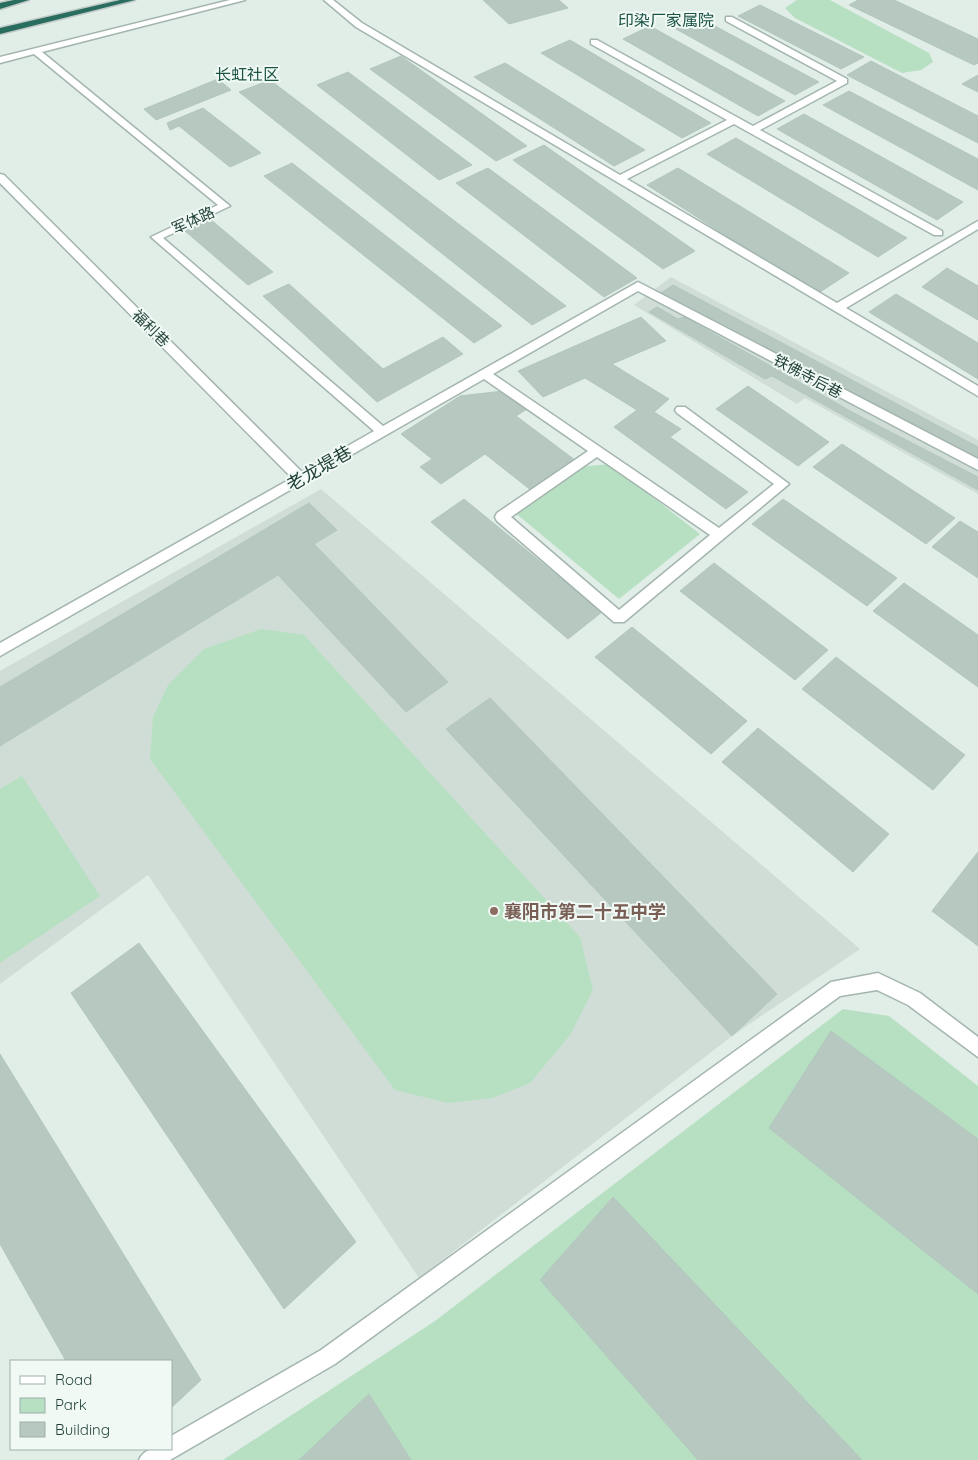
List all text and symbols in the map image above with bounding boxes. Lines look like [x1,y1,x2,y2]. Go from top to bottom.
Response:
district label: 印染厂家属院 [618,10,714,30]
district label: 长虹社区 [215,64,279,84]
street label: 军体路 [169,202,217,238]
street label: 福利巷 [128,305,174,351]
street label: 铁佛寺后巷 [770,350,846,402]
street label: 老龙堤巷 [282,440,356,496]
place label: 襄阳市第二十五中学 [504,900,666,923]
marker: 襄阳市第二十五中学 [488,905,500,917]
legend [10,1360,172,1450]
text: Road [55,1370,92,1389]
text: Park [55,1395,87,1414]
text: Building [55,1420,110,1439]

